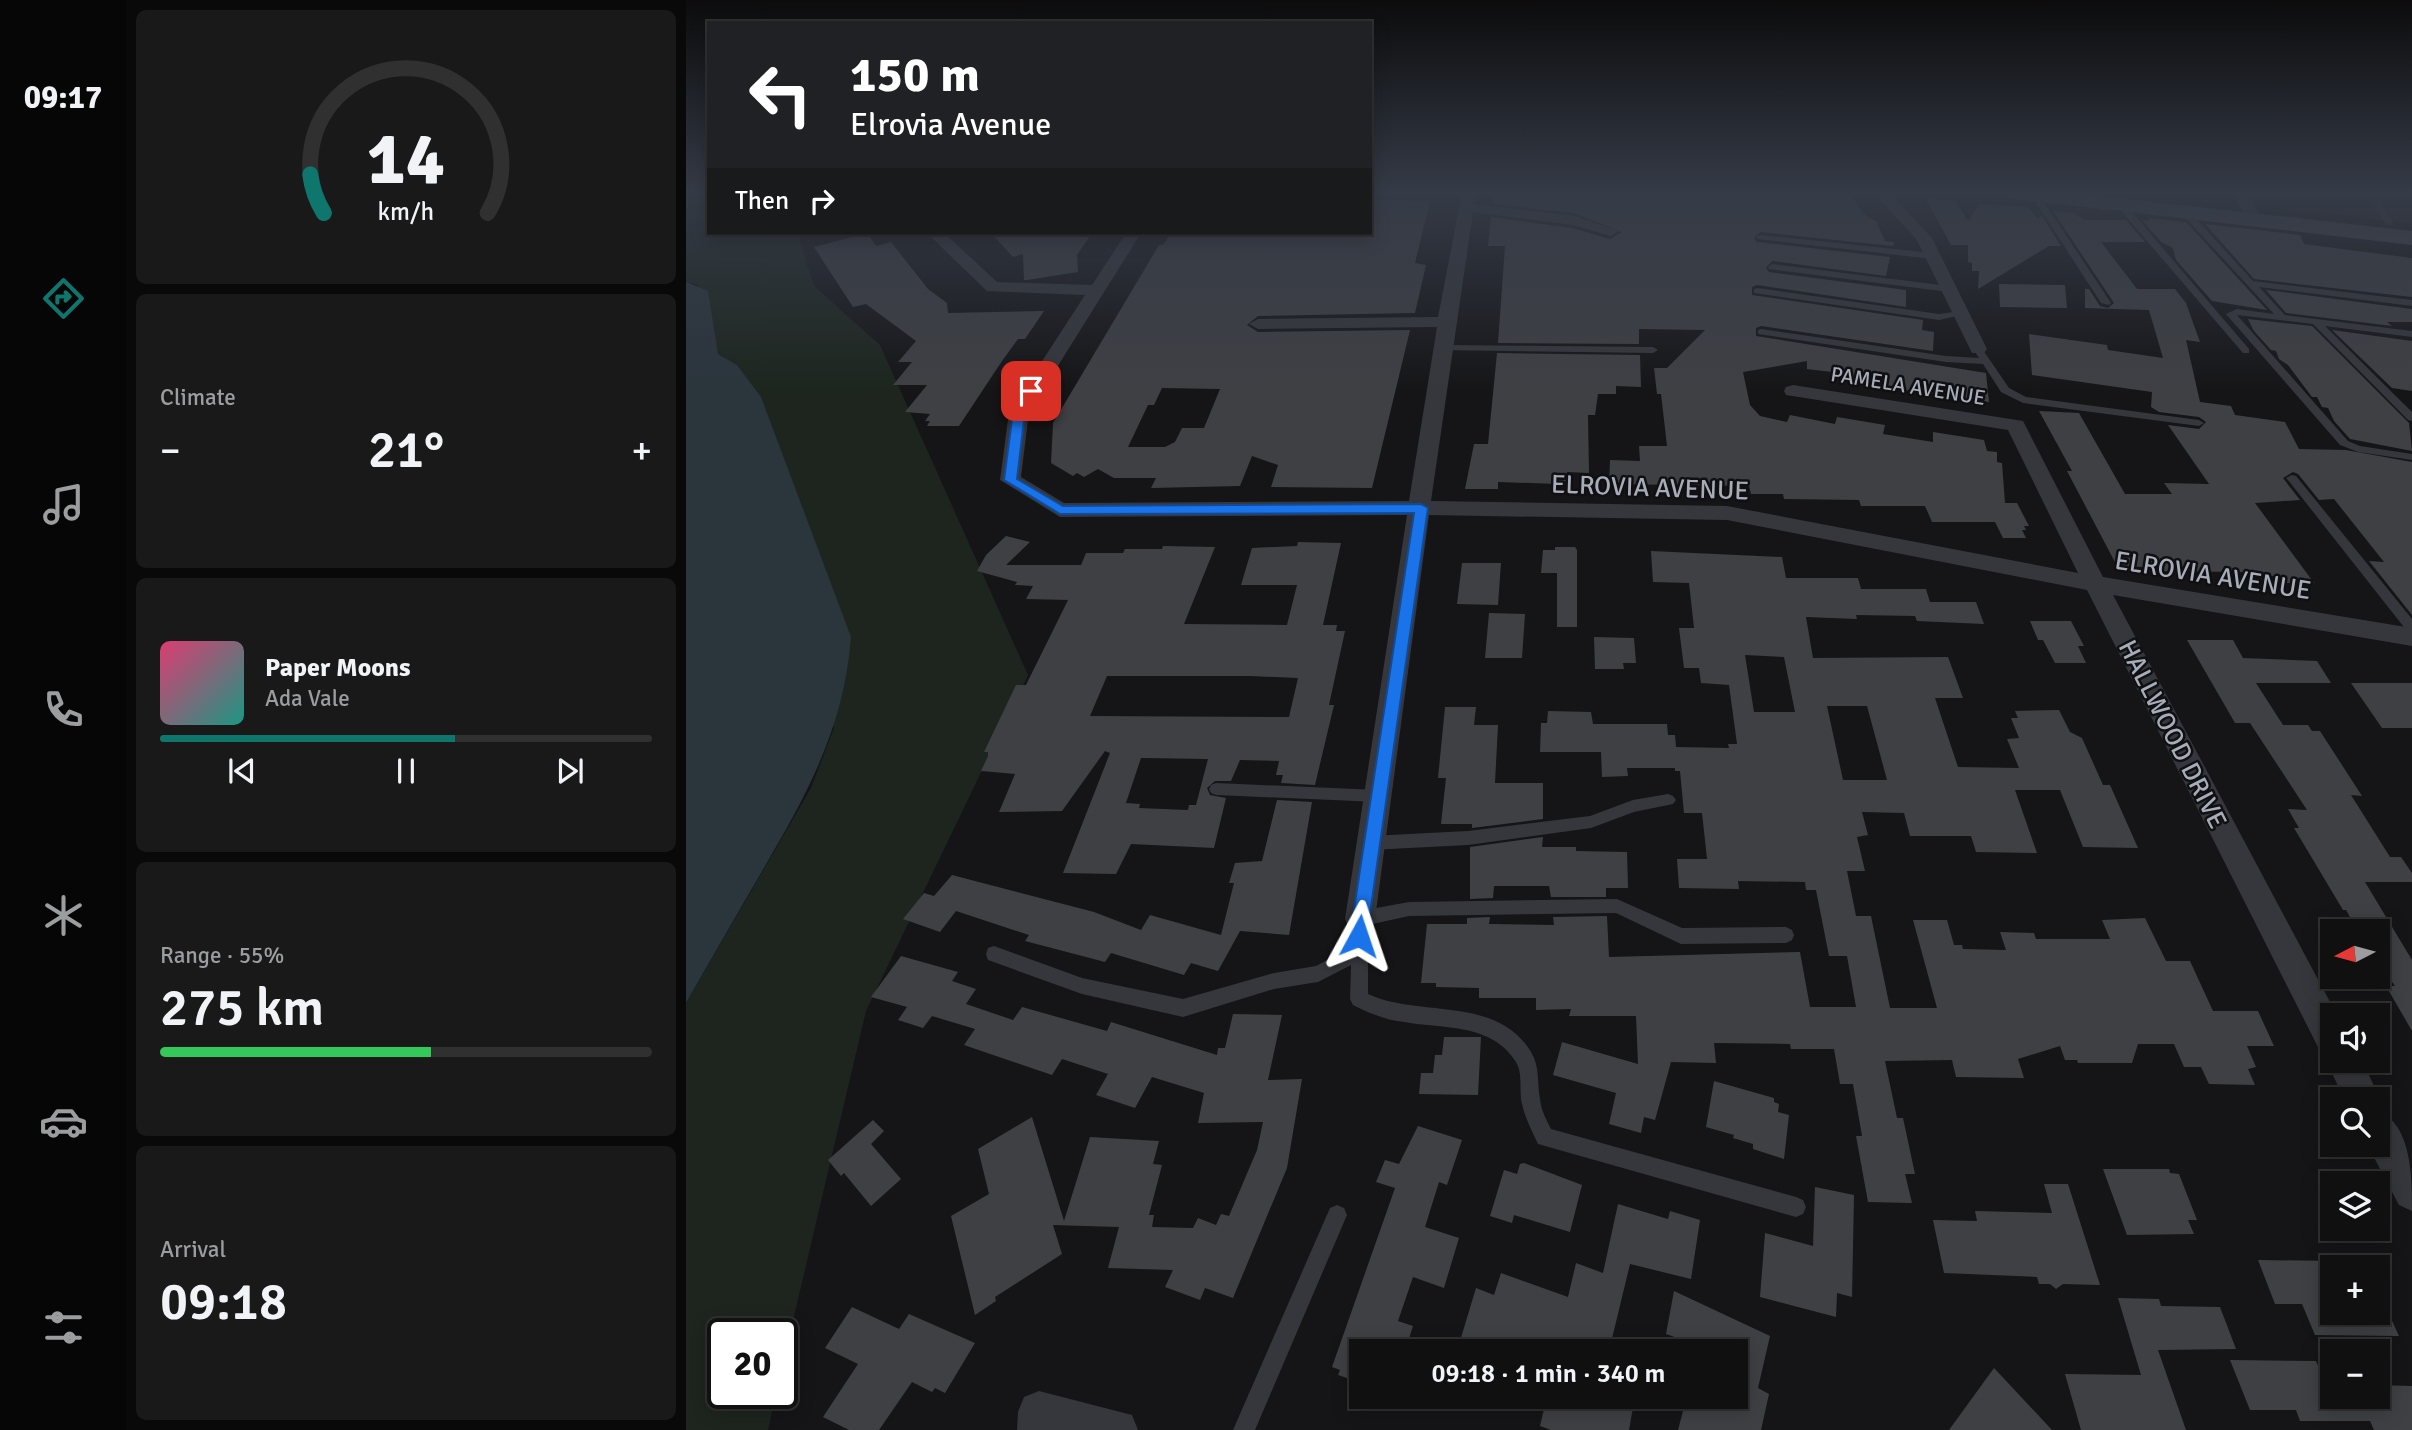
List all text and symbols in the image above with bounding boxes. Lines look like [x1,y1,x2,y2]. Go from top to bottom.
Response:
text: 150 m [850,45,980,105]
icon: left [735,49,826,140]
text: 09:17 [24,78,102,117]
text: Elrovia Avenue [850,105,1051,144]
text: 14 [367,115,445,204]
icon: right [803,182,841,220]
text: Then [735,185,789,217]
text: km/h [378,196,434,227]
icon: directions [39,274,88,323]
pin [1001,361,1061,421]
street label: PAMELA AVENUE [1829,361,1987,411]
icon: arrive [1012,372,1050,410]
text: Climate [160,383,236,412]
text: 21° [368,418,444,482]
text: − [160,427,181,474]
text: + [631,427,652,474]
street label: ELROVIA AVENUE [1550,469,1750,507]
icon: music [39,480,88,529]
street label: ELROVIA AVENUE [2112,545,2313,607]
street label: HALLWOOD DRIVE [2111,635,2233,834]
text: Paper Moons [265,652,411,684]
text: Ada Vale [265,684,350,713]
icon: phone [39,685,88,734]
icon: previous [223,752,261,790]
icon: pause [387,752,425,790]
icon: next [551,752,589,790]
icon: climate [39,891,88,940]
position arrow [1322,899,1396,973]
north arrow [2320,919,2390,989]
map controls [2320,919,2390,1409]
text: Range · 55% [160,941,284,970]
text: 275 km [160,976,324,1040]
button: sound [2320,1003,2390,1073]
button: search [2320,1087,2390,1157]
icon: car [39,1097,88,1146]
button: layers [2320,1171,2390,1241]
text: Arrival [160,1235,226,1264]
button: + [2320,1255,2390,1325]
text: 09:18 [160,1270,287,1334]
icon: filters [39,1303,88,1352]
speed limit sign: 20 [707,1318,798,1409]
button: − [2320,1339,2390,1409]
text: 09:18 · 1 min · 340 m [1432,1358,1665,1390]

